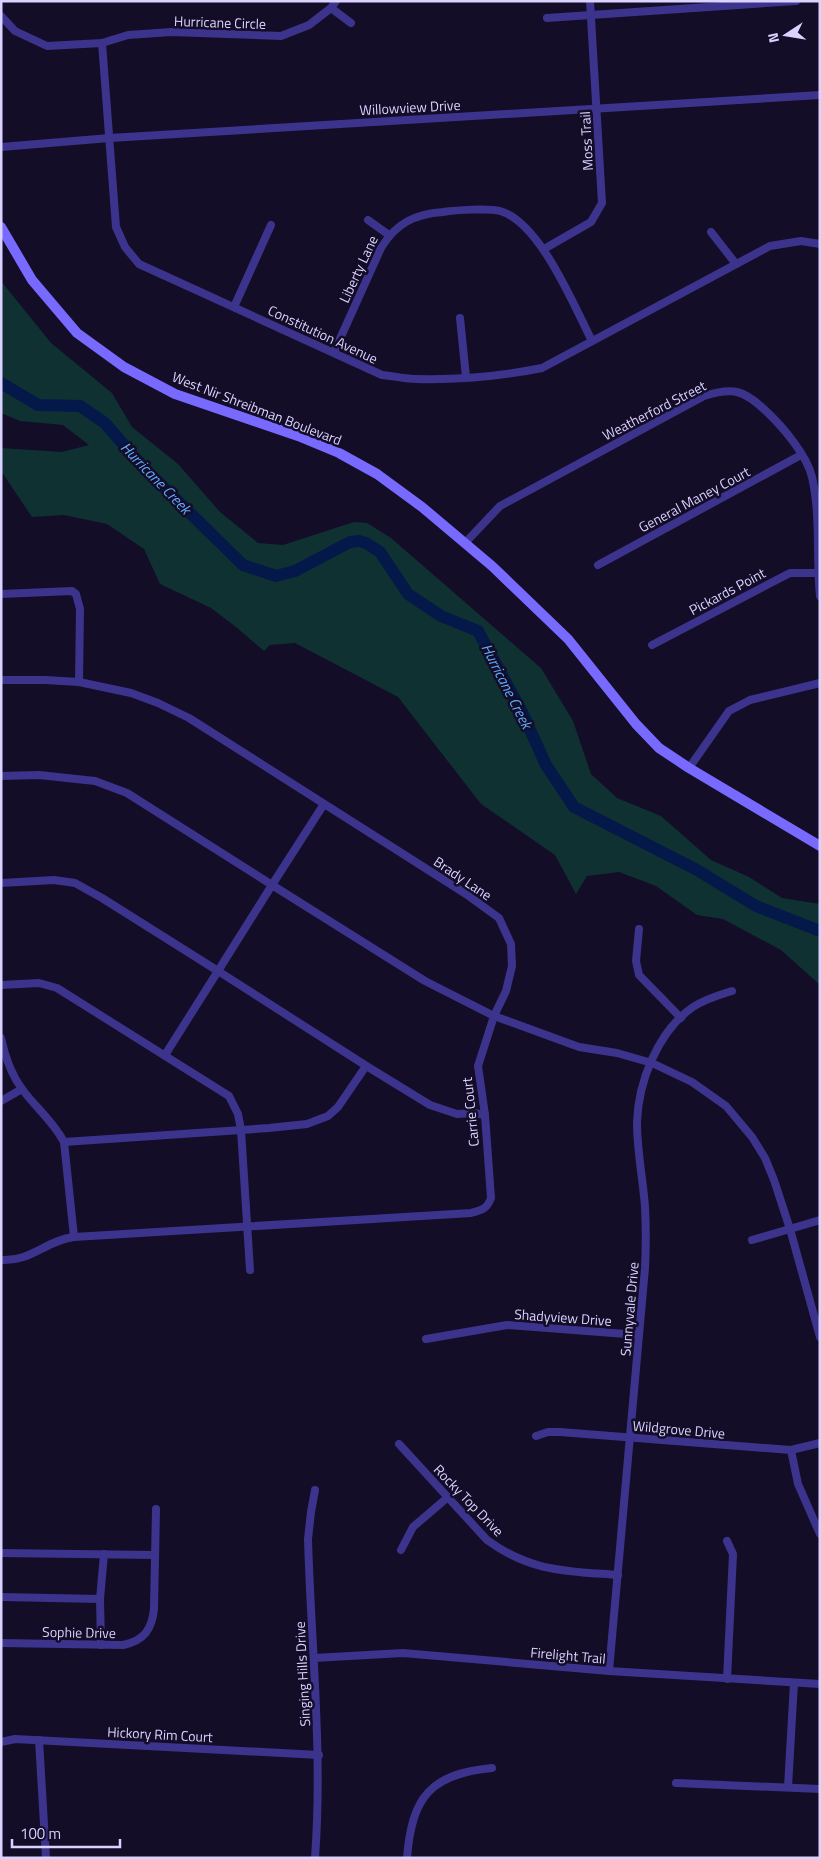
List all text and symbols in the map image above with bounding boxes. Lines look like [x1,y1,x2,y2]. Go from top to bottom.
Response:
street label: Hurricane Circle [174,10,266,34]
north arrow [761,10,811,60]
text: N [762,31,784,45]
street label: Willowview Drive [359,94,461,120]
street label: Moss Trail [574,111,598,171]
street label: Liberty Lane [333,232,383,306]
street label: Constitution Avenue [265,299,381,369]
street label: West Nir Shreibman Boulevard [169,366,345,450]
street label: Weatherford Street [599,375,709,445]
water label: Hurricane Creek [115,436,198,521]
street label: General Maney Court [635,461,754,537]
street label: Pickards Point [685,562,769,620]
water label: Hurricane Creek [476,639,539,735]
street label: Brady Lane [430,851,496,905]
street label: Carrie Court [456,1076,484,1148]
street label: Sunnyvale Drive [614,1261,644,1357]
street label: Shadyview Drive [514,1303,612,1331]
street label: Wildgrove Drive [632,1415,726,1443]
street label: Rocky Top Drive [429,1459,509,1541]
street label: Sophie Drive [42,1621,116,1643]
street label: Singing Hills Drive [289,1621,315,1727]
street label: Firelight Trail [529,1641,607,1669]
street label: Hickory Rim Court [107,1721,213,1747]
scale bar [12,1816,120,1848]
text: 100 m [20,1822,61,1845]

